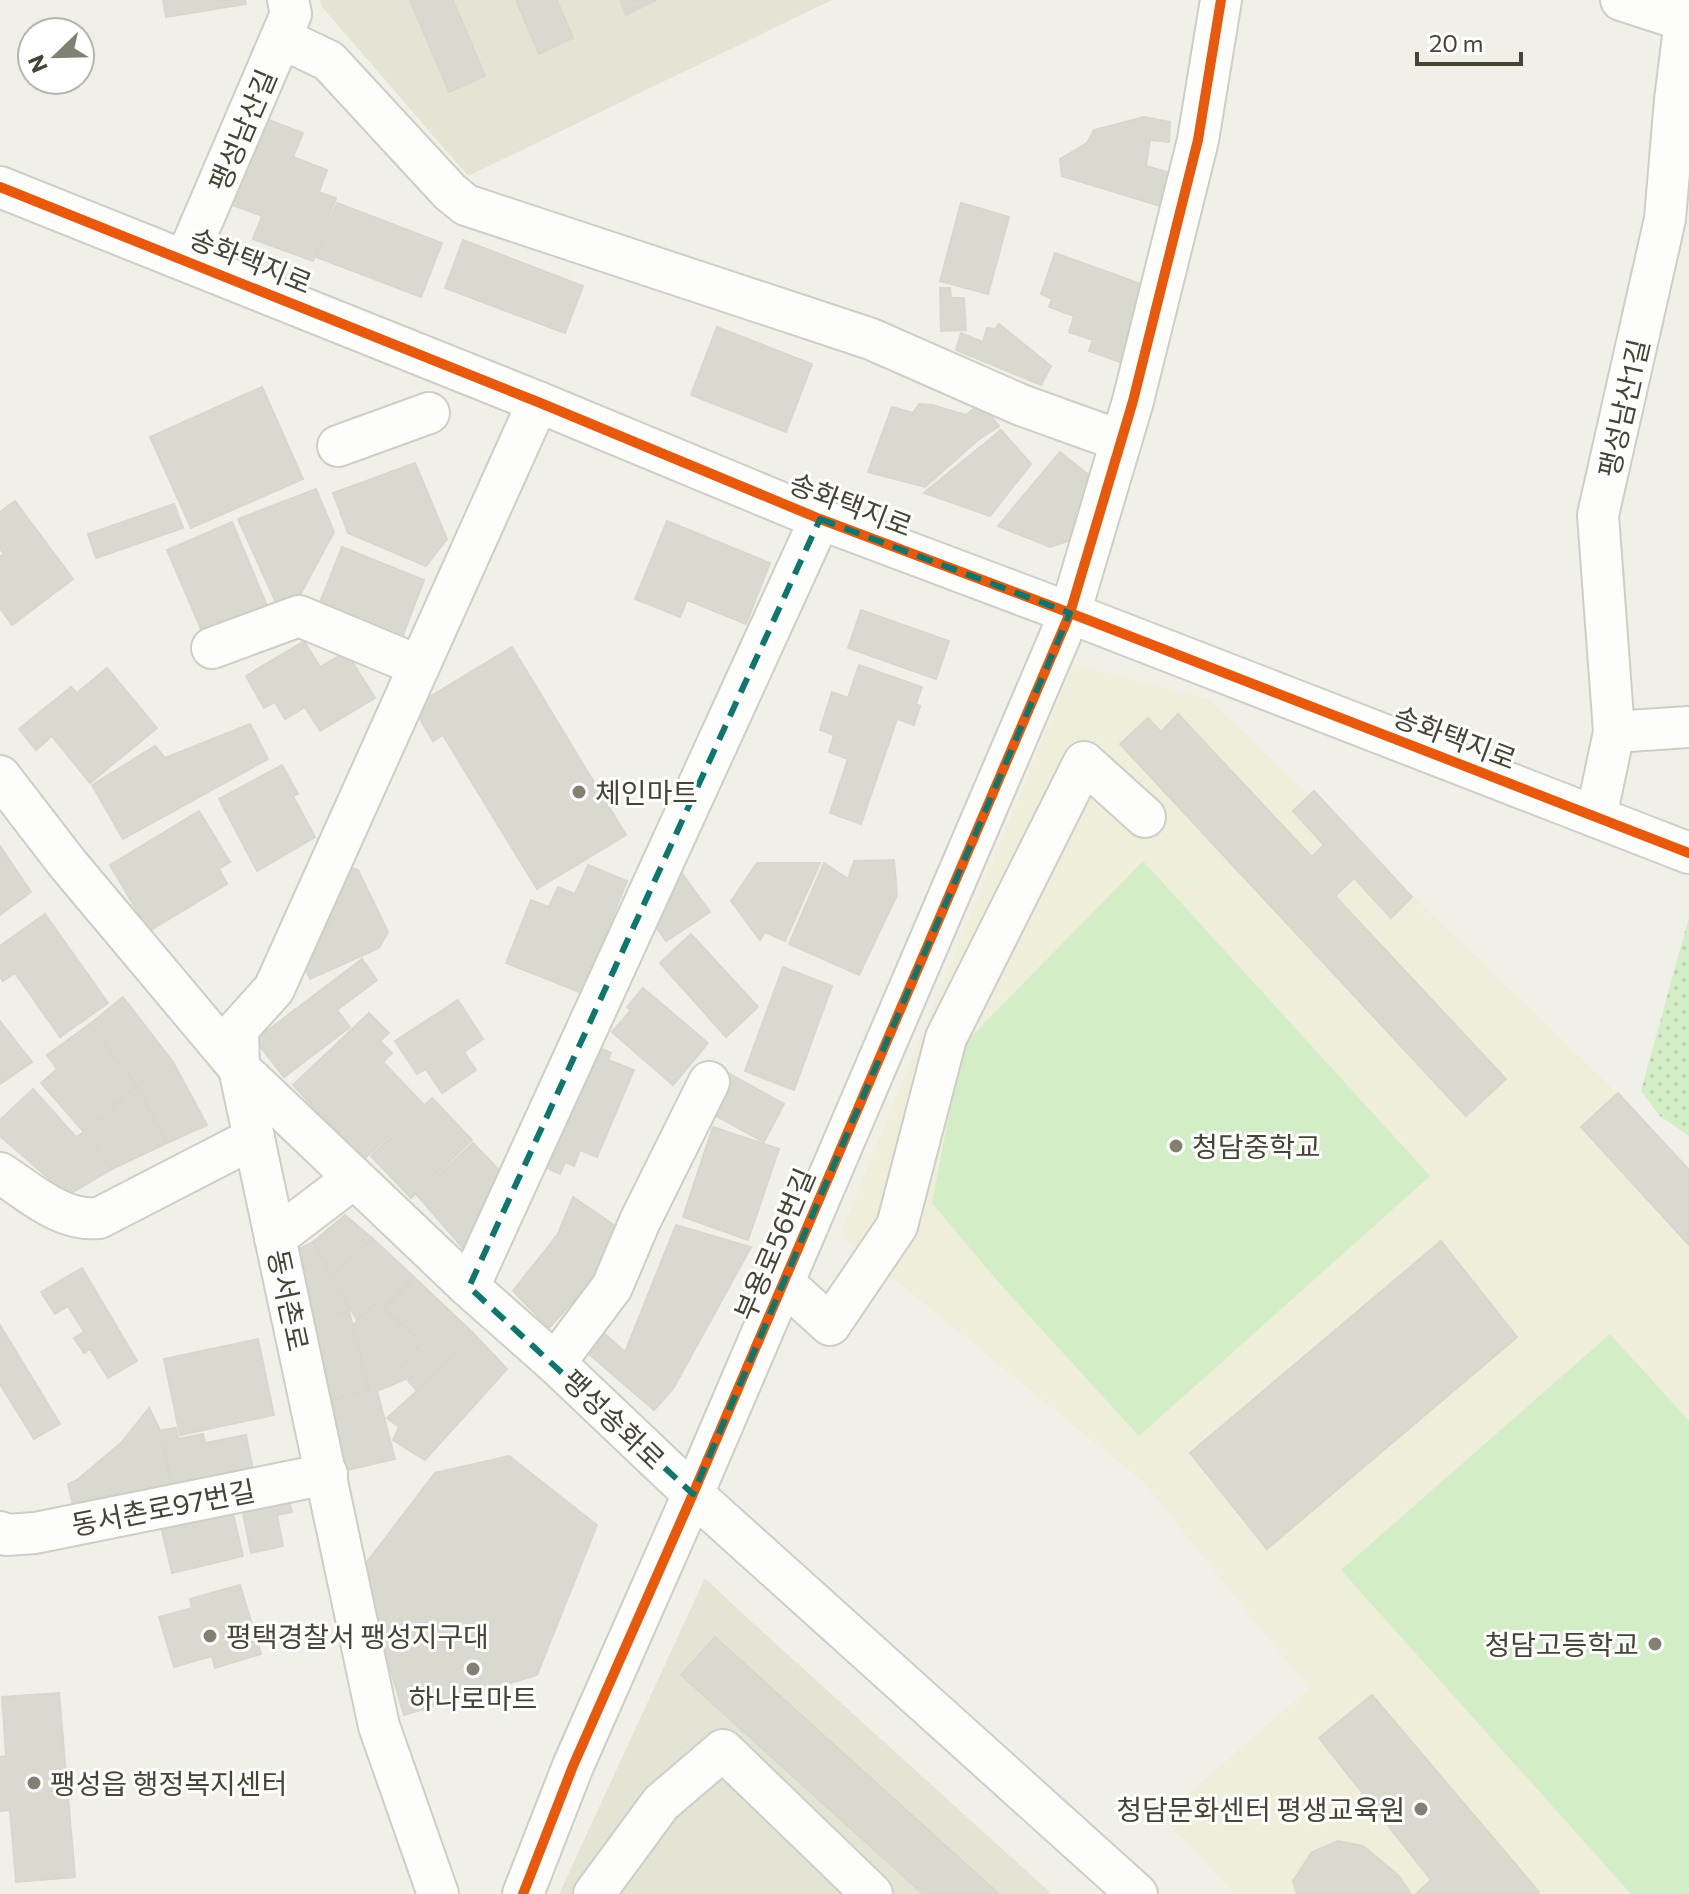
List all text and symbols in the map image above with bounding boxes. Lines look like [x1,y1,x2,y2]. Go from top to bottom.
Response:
north arrow [16,16,96,96]
scale bar [1417,16,1521,66]
text: 20 m [1429,28,1483,57]
text: N [21,51,53,77]
street label: 팽성남산길 [201,64,283,196]
street label: 송화택지로 [185,220,317,300]
street label: 팽성남산1길 [1591,336,1655,480]
street label: 송화택지로 [785,465,917,543]
street label: 송화택지로 [1389,698,1521,776]
place label: 체인마트 [595,775,698,809]
marker: 체인마트 [570,783,588,801]
place label: 청담중학교 [1192,1129,1321,1163]
marker: 청담중학교 [1167,1137,1185,1155]
street label: 부용로56번길 [727,1163,821,1325]
street label: 동서촌로 [262,1246,316,1354]
street label: 팽성송화로 [556,1362,672,1476]
street label: 동서촌로97번길 [68,1473,258,1541]
place label: 평택경찰서 팽성지구대 [226,1619,489,1653]
marker: 평택경찰서 팽성지구대 [201,1627,219,1645]
place label: 청담고등학교 [1484,1627,1639,1661]
marker: 청담고등학교 [1646,1635,1664,1653]
marker: 하나로마트 [464,1660,482,1678]
place label: 하나로마트 [409,1681,537,1715]
place label: 팽성읍 행정복지센터 [50,1766,287,1800]
marker: 팽성읍 행정복지센터 [25,1774,43,1792]
place label: 청담문화센터 평생교육원 [1116,1792,1405,1826]
marker: 청담문화센터 평생교육원 [1412,1800,1430,1818]

